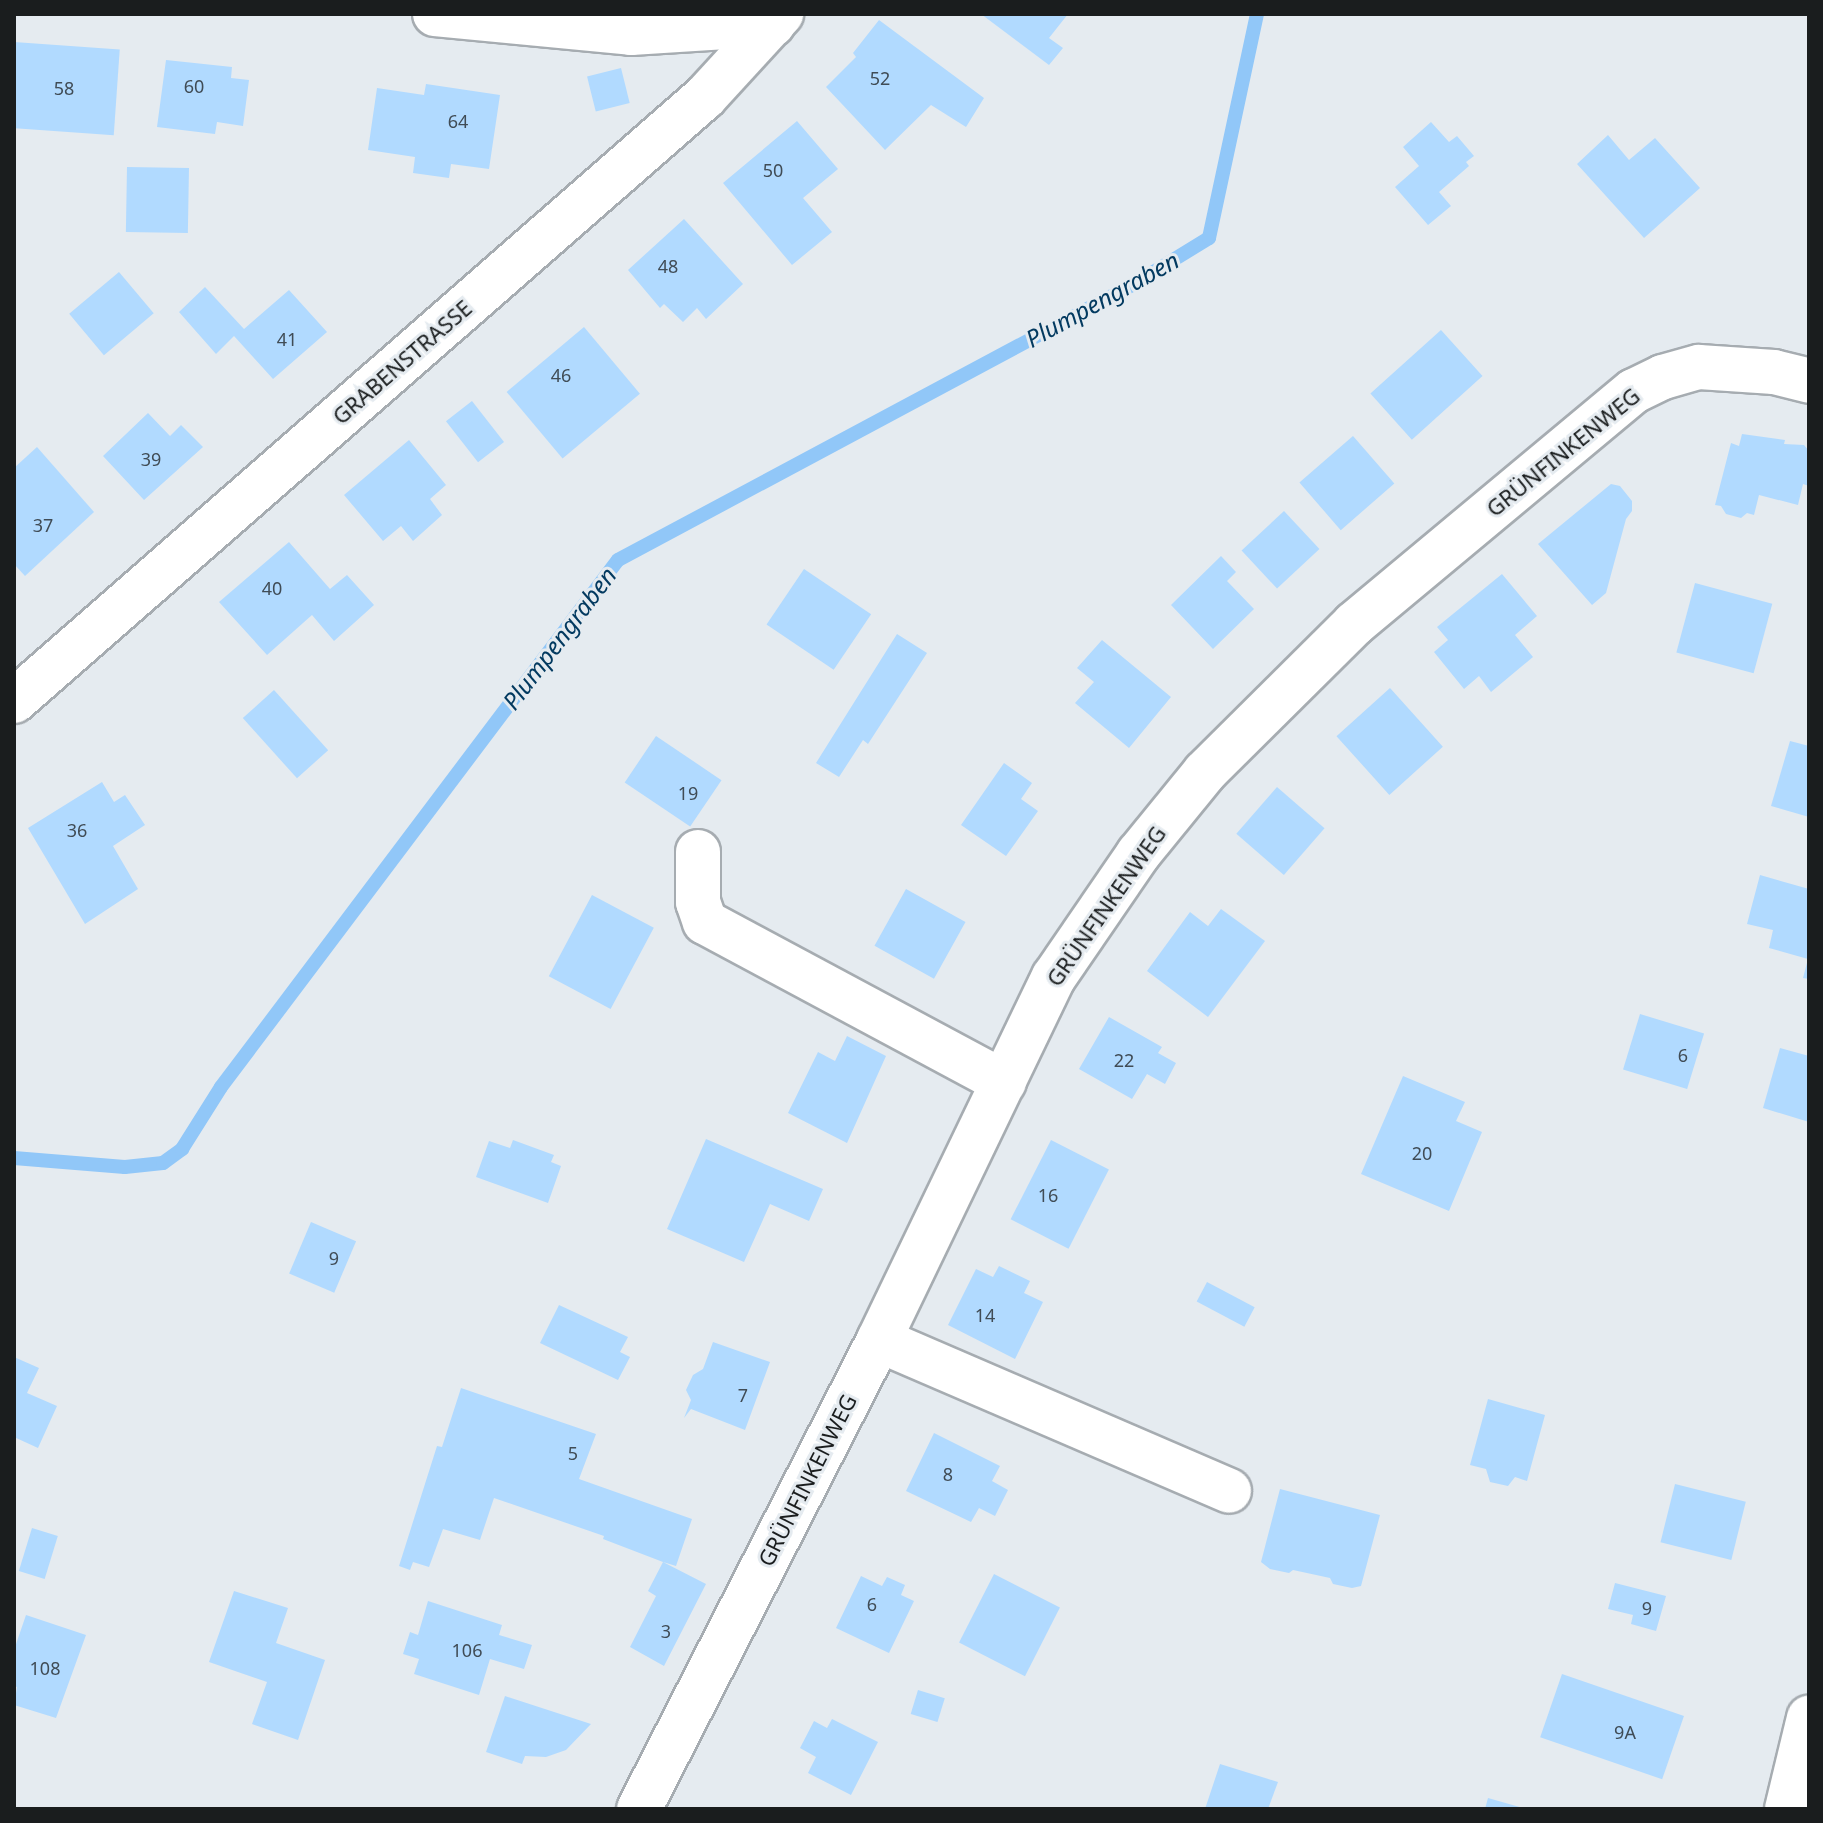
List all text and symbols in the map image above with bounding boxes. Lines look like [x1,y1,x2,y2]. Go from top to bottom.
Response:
house number: 52 [870,67,890,89]
house number: 60 [184,75,204,97]
house number: 58 [54,77,74,99]
house number: 64 [448,110,468,132]
house number: 50 [763,159,783,181]
water label: Plumpengraben [1020,245,1184,353]
house number: 48 [658,255,678,277]
street label: GRABENSTRASSE [327,294,477,430]
house number: 41 [277,328,297,350]
house number: 46 [551,364,571,386]
street label: GRÜNFINKENWEG [1481,382,1645,522]
house number: 39 [141,448,161,470]
house number: 37 [33,514,53,536]
water label: Plumpengraben [496,561,622,715]
house number: 40 [262,577,282,599]
house number: 19 [678,782,698,804]
house number: 36 [67,819,87,841]
street label: GRÜNFINKENWEG [1041,821,1171,991]
house number: 6 [1678,1044,1688,1066]
house number: 22 [1114,1049,1134,1071]
house number: 20 [1412,1142,1432,1164]
house number: 16 [1038,1184,1058,1206]
house number: 9 [329,1247,339,1269]
house number: 14 [975,1304,995,1326]
house number: 7 [738,1384,748,1406]
street label: GRÜNFINKENWEG [752,1390,862,1570]
house number: 5 [568,1442,578,1464]
house number: 8 [943,1463,953,1485]
house number: 6 [867,1593,877,1615]
house number: 9 [1642,1597,1652,1619]
house number: 3 [661,1620,671,1642]
house number: 106 [452,1639,482,1661]
house number: 108 [30,1657,60,1679]
house number: 9A [1614,1721,1636,1743]

